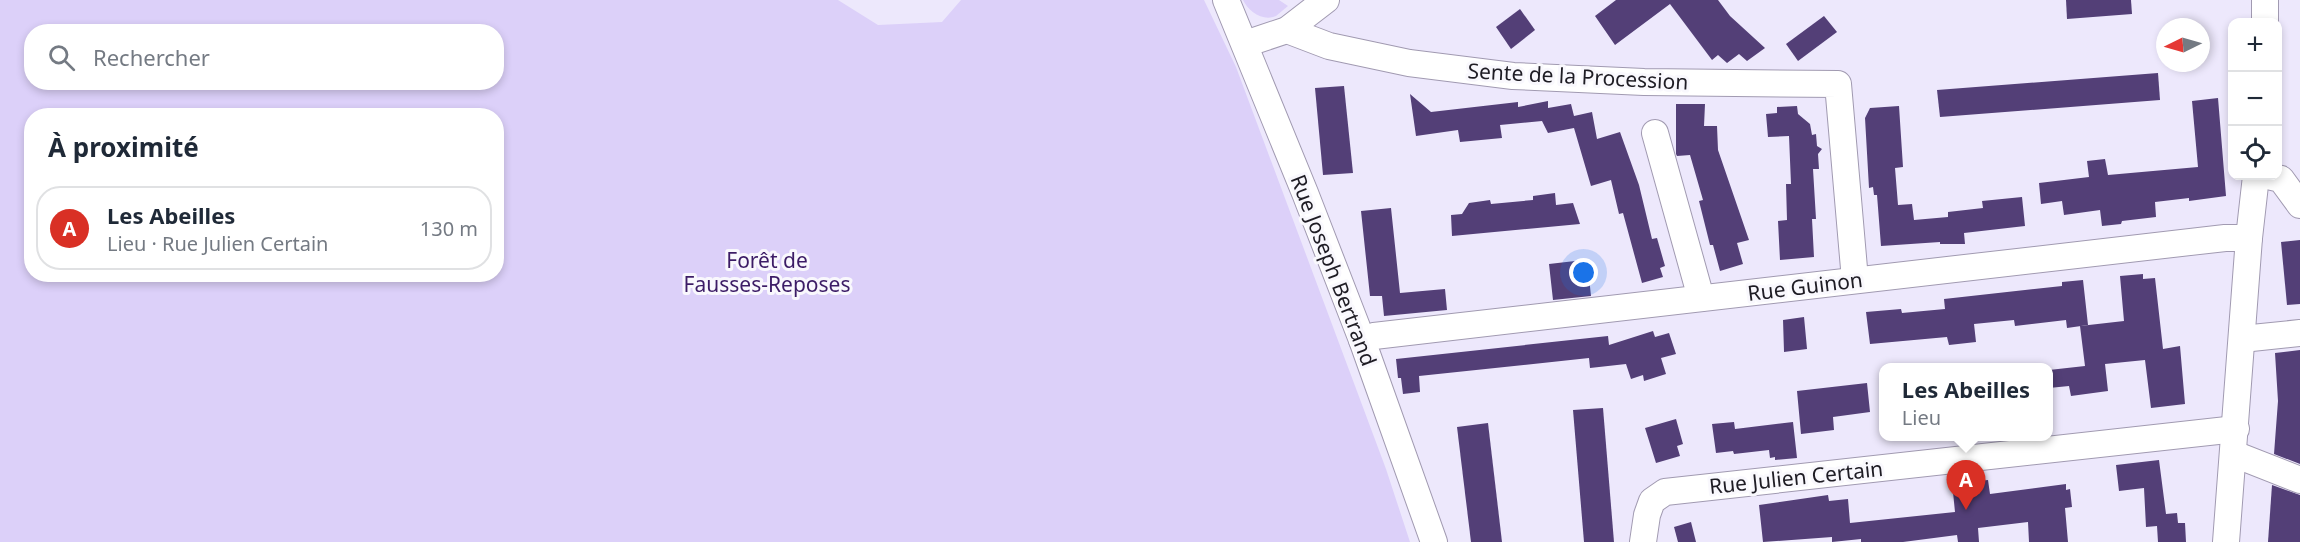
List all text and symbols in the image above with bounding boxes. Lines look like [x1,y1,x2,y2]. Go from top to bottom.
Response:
north arrow [2156,18,2210,72]
map controls [2228,18,2282,180]
button: + [2228,18,2282,72]
search box [24,24,504,90]
icon: search [45,41,78,74]
text: Rechercher [93,42,210,72]
street label: Sente de la Procession [1467,56,1689,96]
button: − [2228,72,2282,126]
button: locate [2228,126,2282,180]
text: À proximité [48,129,199,165]
street label: Rue Joseph Bertrand [1285,170,1383,370]
text: Les Abeilles [107,200,235,230]
text: A [63,215,76,242]
text: 130 m [420,215,478,242]
text: Lieu · Rue Julien Certain [107,230,328,257]
park label: Forêt de Fausses-Reposes [684,246,850,298]
your location [1569,258,1598,287]
street label: Rue Guinon [1746,265,1864,307]
popup [1879,363,2053,441]
text: Les Abeilles [1902,374,2030,404]
text: Lieu [1902,404,1941,431]
street label: Rue Julien Certain [1708,454,1884,500]
pin: A [1946,460,1986,510]

